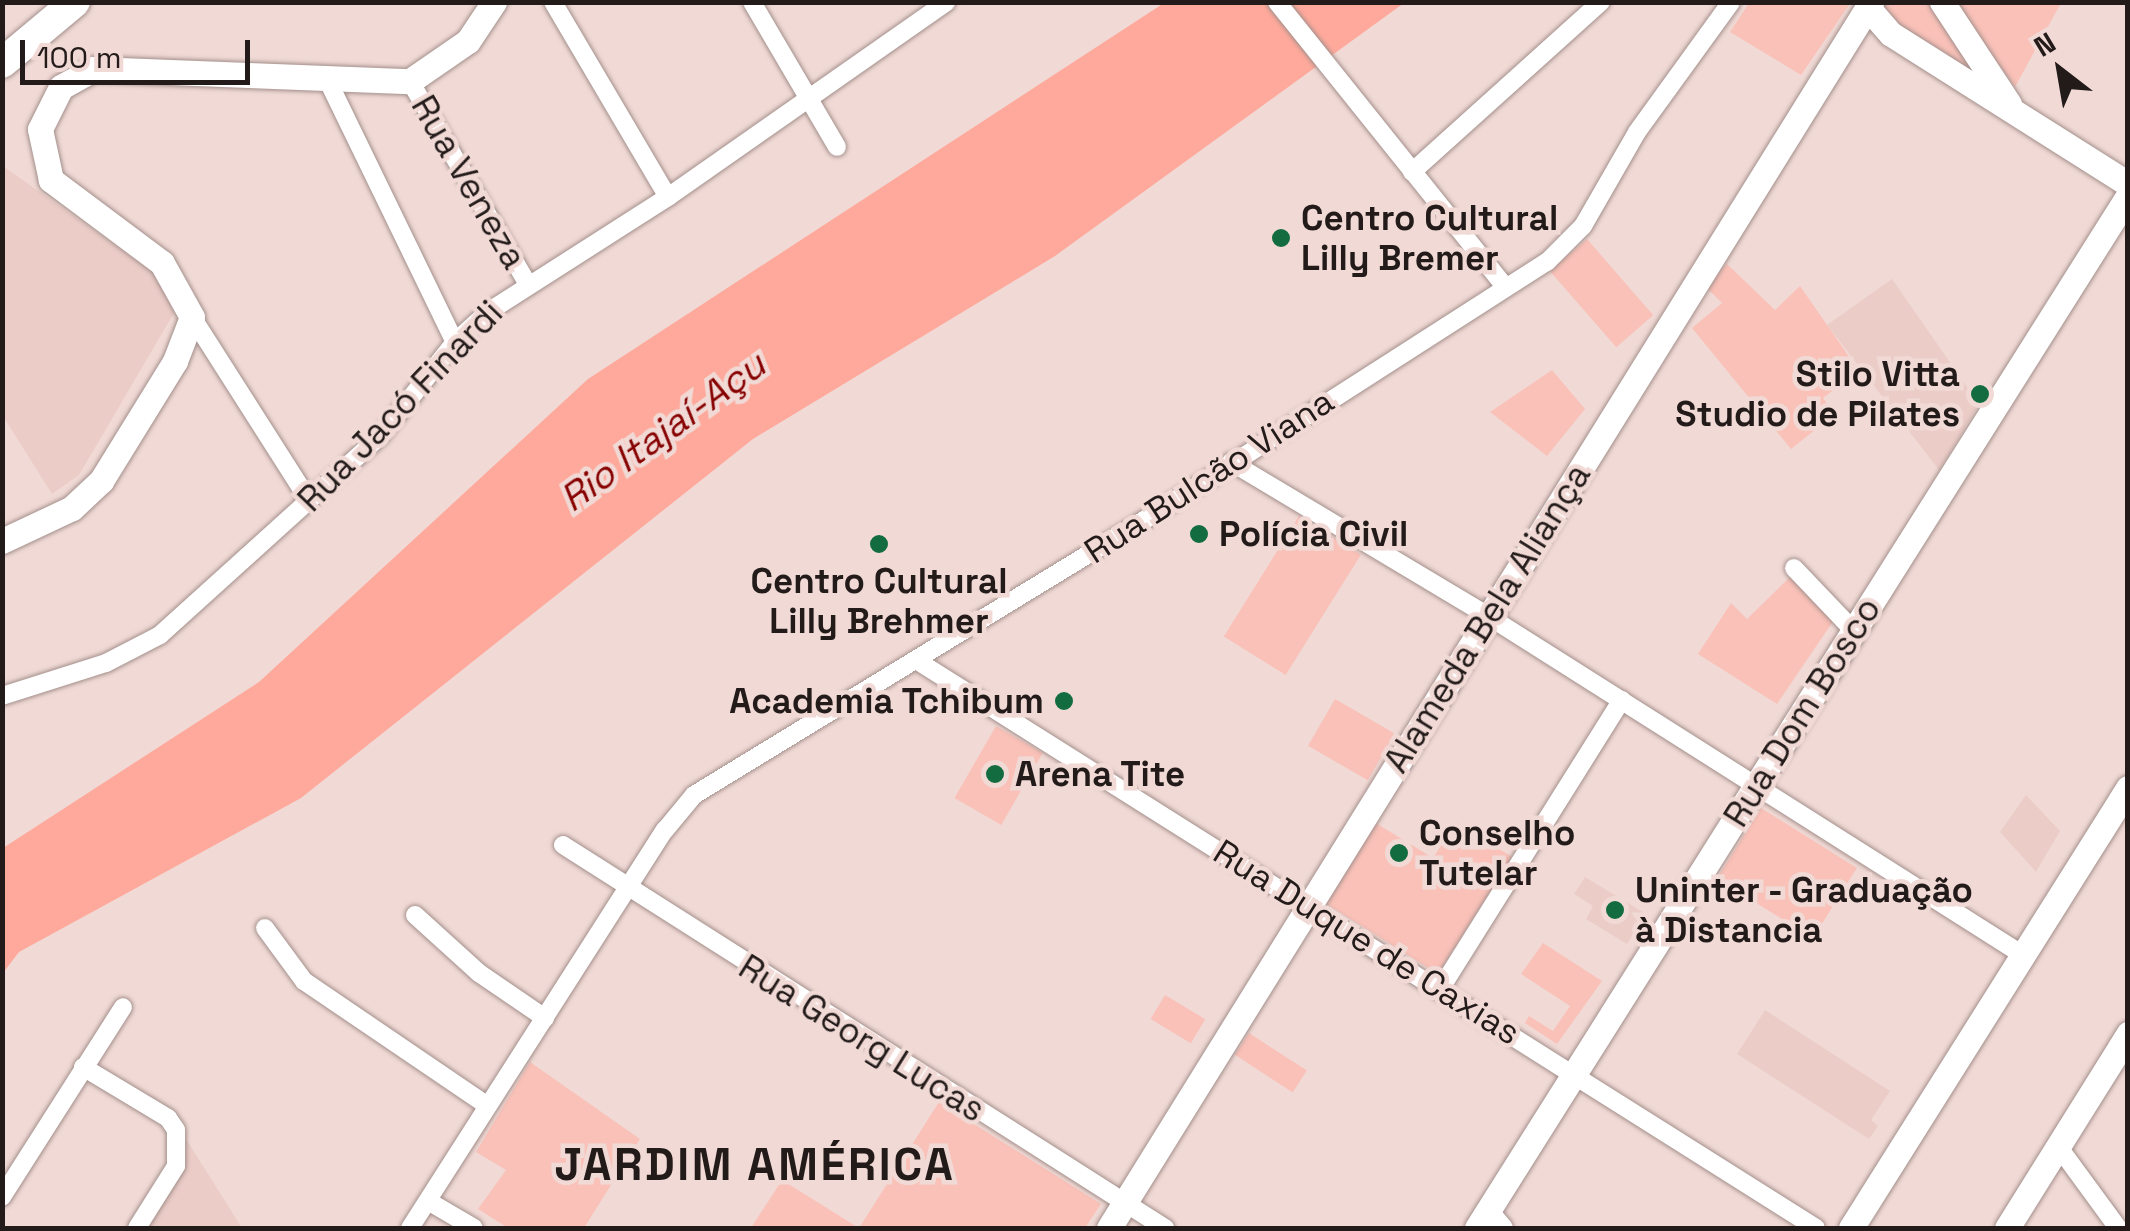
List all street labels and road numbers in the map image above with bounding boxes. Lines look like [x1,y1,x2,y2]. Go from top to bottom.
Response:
street label: Rua Veneza [402,88,536,276]
street label: Rua Jacó Finardi [289,292,511,520]
street label: Rua Bulcão Viana [1076,380,1342,572]
street label: Alameda Bela Aliança [1375,456,1599,780]
street label: Rua Dom Bosco [1715,590,1889,834]
street label: Rua Duque de Caxias [1206,831,1528,1053]
street label: Rua Georg Lucas [731,946,993,1130]

